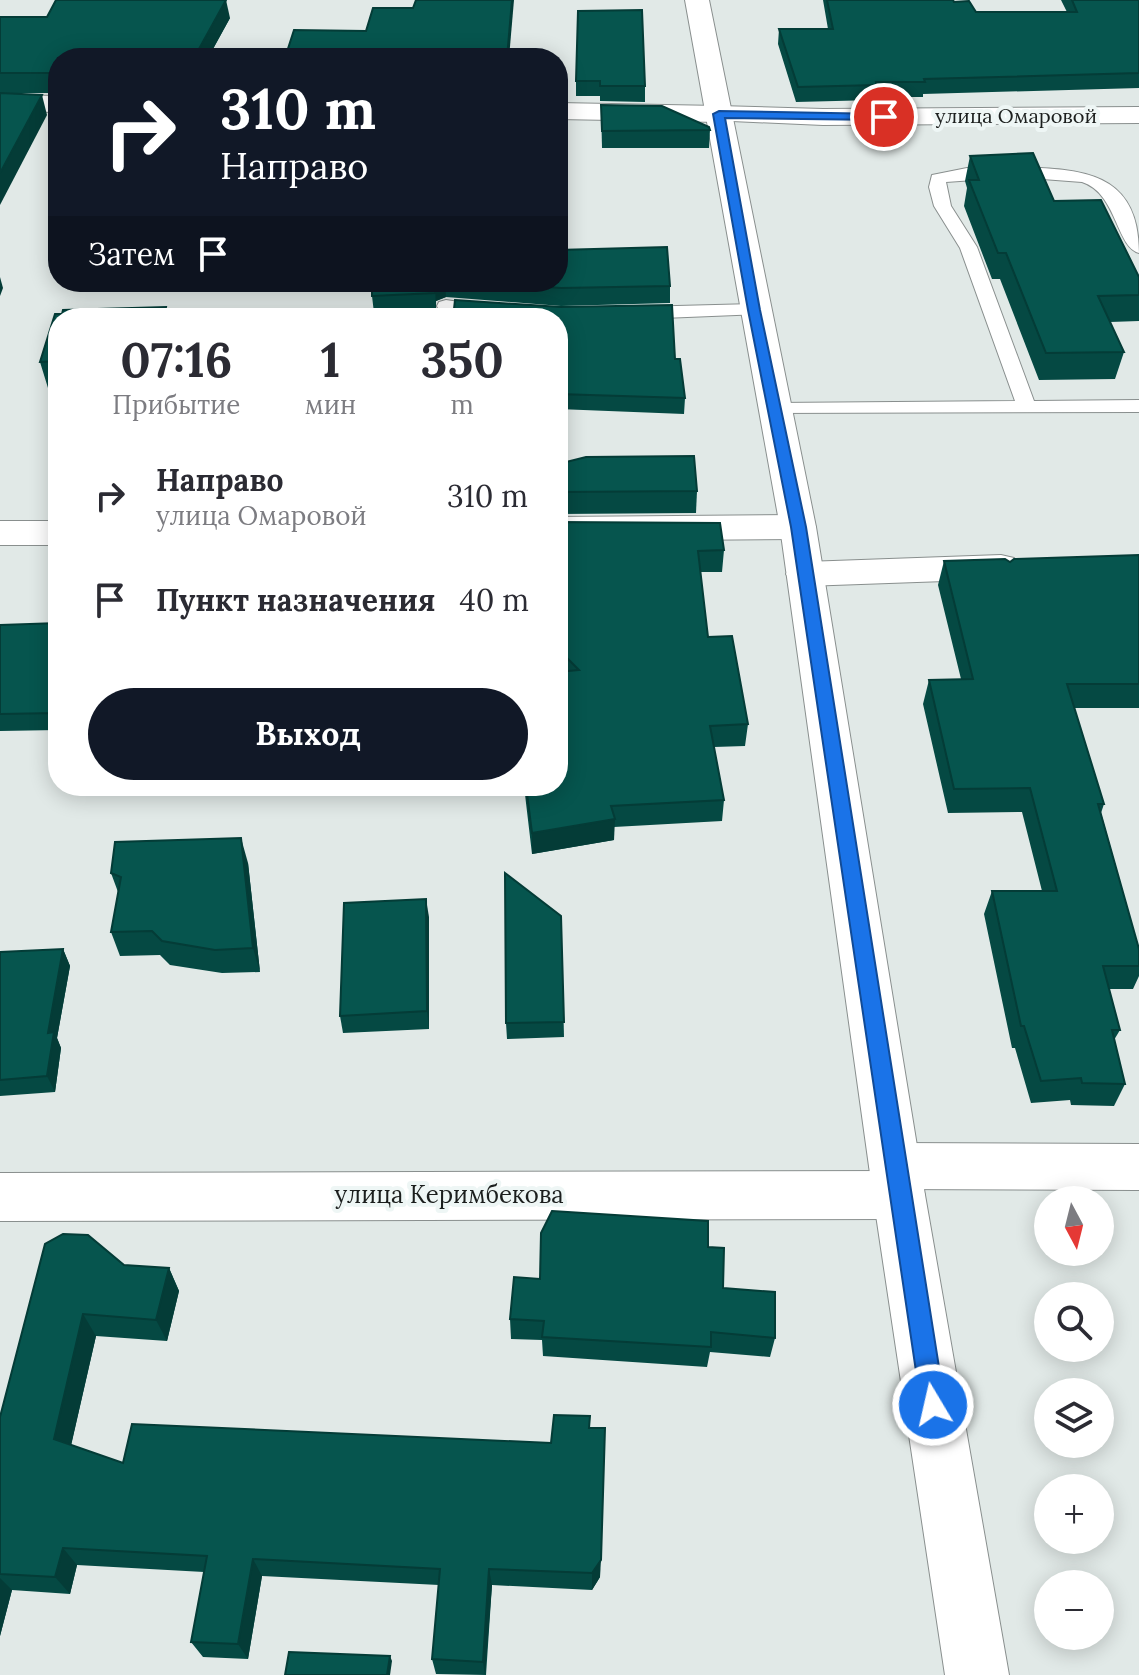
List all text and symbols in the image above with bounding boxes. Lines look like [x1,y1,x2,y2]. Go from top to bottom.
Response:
text: 310 m [220,73,376,144]
icon: right [88,80,192,184]
pin [850,83,918,151]
icon: arrive [862,95,906,139]
street label: улица Омаровой [935,103,1097,128]
text: Направо [220,143,368,189]
icon: arrive [191,232,235,276]
text: Затем [88,235,175,273]
text: 07:16 [120,329,232,390]
text: 1 [321,329,340,390]
text: 350 [420,329,504,390]
text: Прибытие [112,388,240,421]
text: мин [305,388,356,421]
text: m [451,388,474,421]
text: Направо [156,461,284,499]
icon: right [88,474,132,518]
text: 310 m [447,477,528,515]
text: улица Омаровой [156,499,367,532]
icon: arrive [88,578,132,622]
text: Пункт назначения [156,581,435,619]
text: 40 m [459,581,529,619]
button: Выход [88,688,528,780]
street label: улица Керимбекова [334,1179,564,1210]
north arrow [1034,1186,1114,1266]
map controls [1034,1186,1114,1650]
button: search [1034,1282,1114,1362]
position arrow [891,1363,975,1447]
button: layers [1034,1378,1114,1458]
button: + [1034,1474,1114,1554]
button: − [1034,1570,1114,1650]

